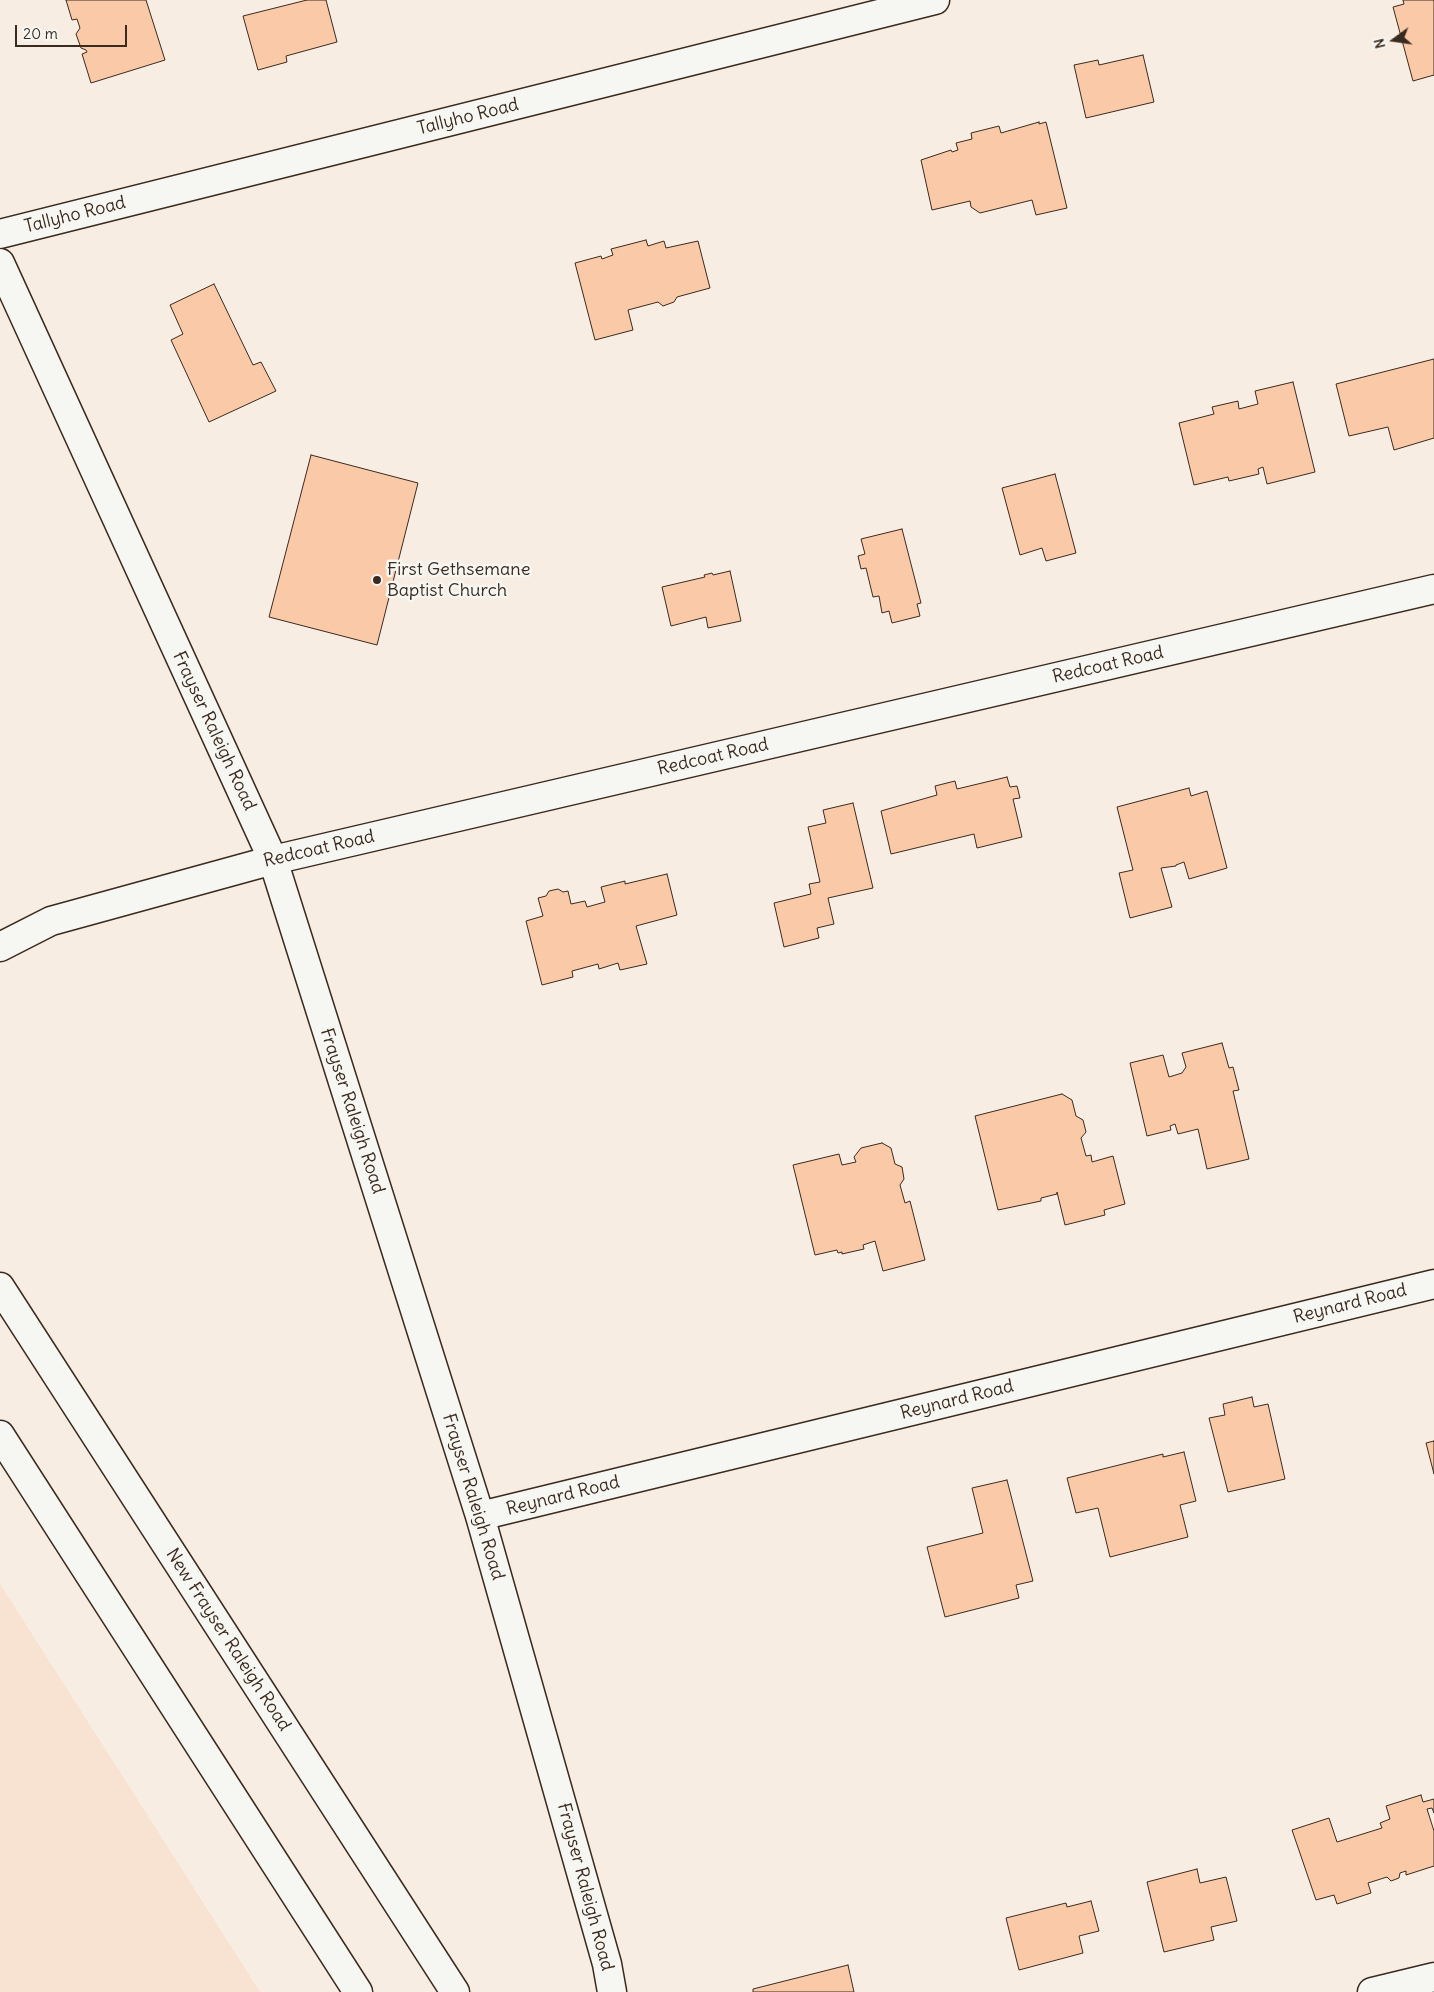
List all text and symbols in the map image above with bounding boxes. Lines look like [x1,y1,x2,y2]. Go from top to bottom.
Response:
scale bar [18,15,130,47]
north arrow [1369,15,1419,65]
text: 20 m [23,24,58,43]
text: N [1370,37,1389,51]
street label: Tallyho Road [415,94,521,140]
street label: Tallyho Road [22,192,128,238]
place label: First Gethsemane Baptist Church [387,559,530,602]
marker: First Gethsemane Baptist Church [371,574,383,586]
street label: Redcoat Road [1050,642,1166,688]
street label: Frayser Raleigh Road [168,648,260,814]
street label: Redcoat Road [655,734,771,780]
street label: Redcoat Road [261,826,377,872]
street label: Frayser Raleigh Road [315,1025,389,1197]
street label: Reynard Road [1291,1279,1409,1329]
street label: Reynard Road [898,1375,1016,1425]
street label: Frayser Raleigh Road [437,1411,509,1583]
street label: Reynard Road [504,1471,622,1521]
street label: New Frayser Raleigh Road [161,1545,295,1735]
street label: Frayser Raleigh Road [552,1801,618,1973]

